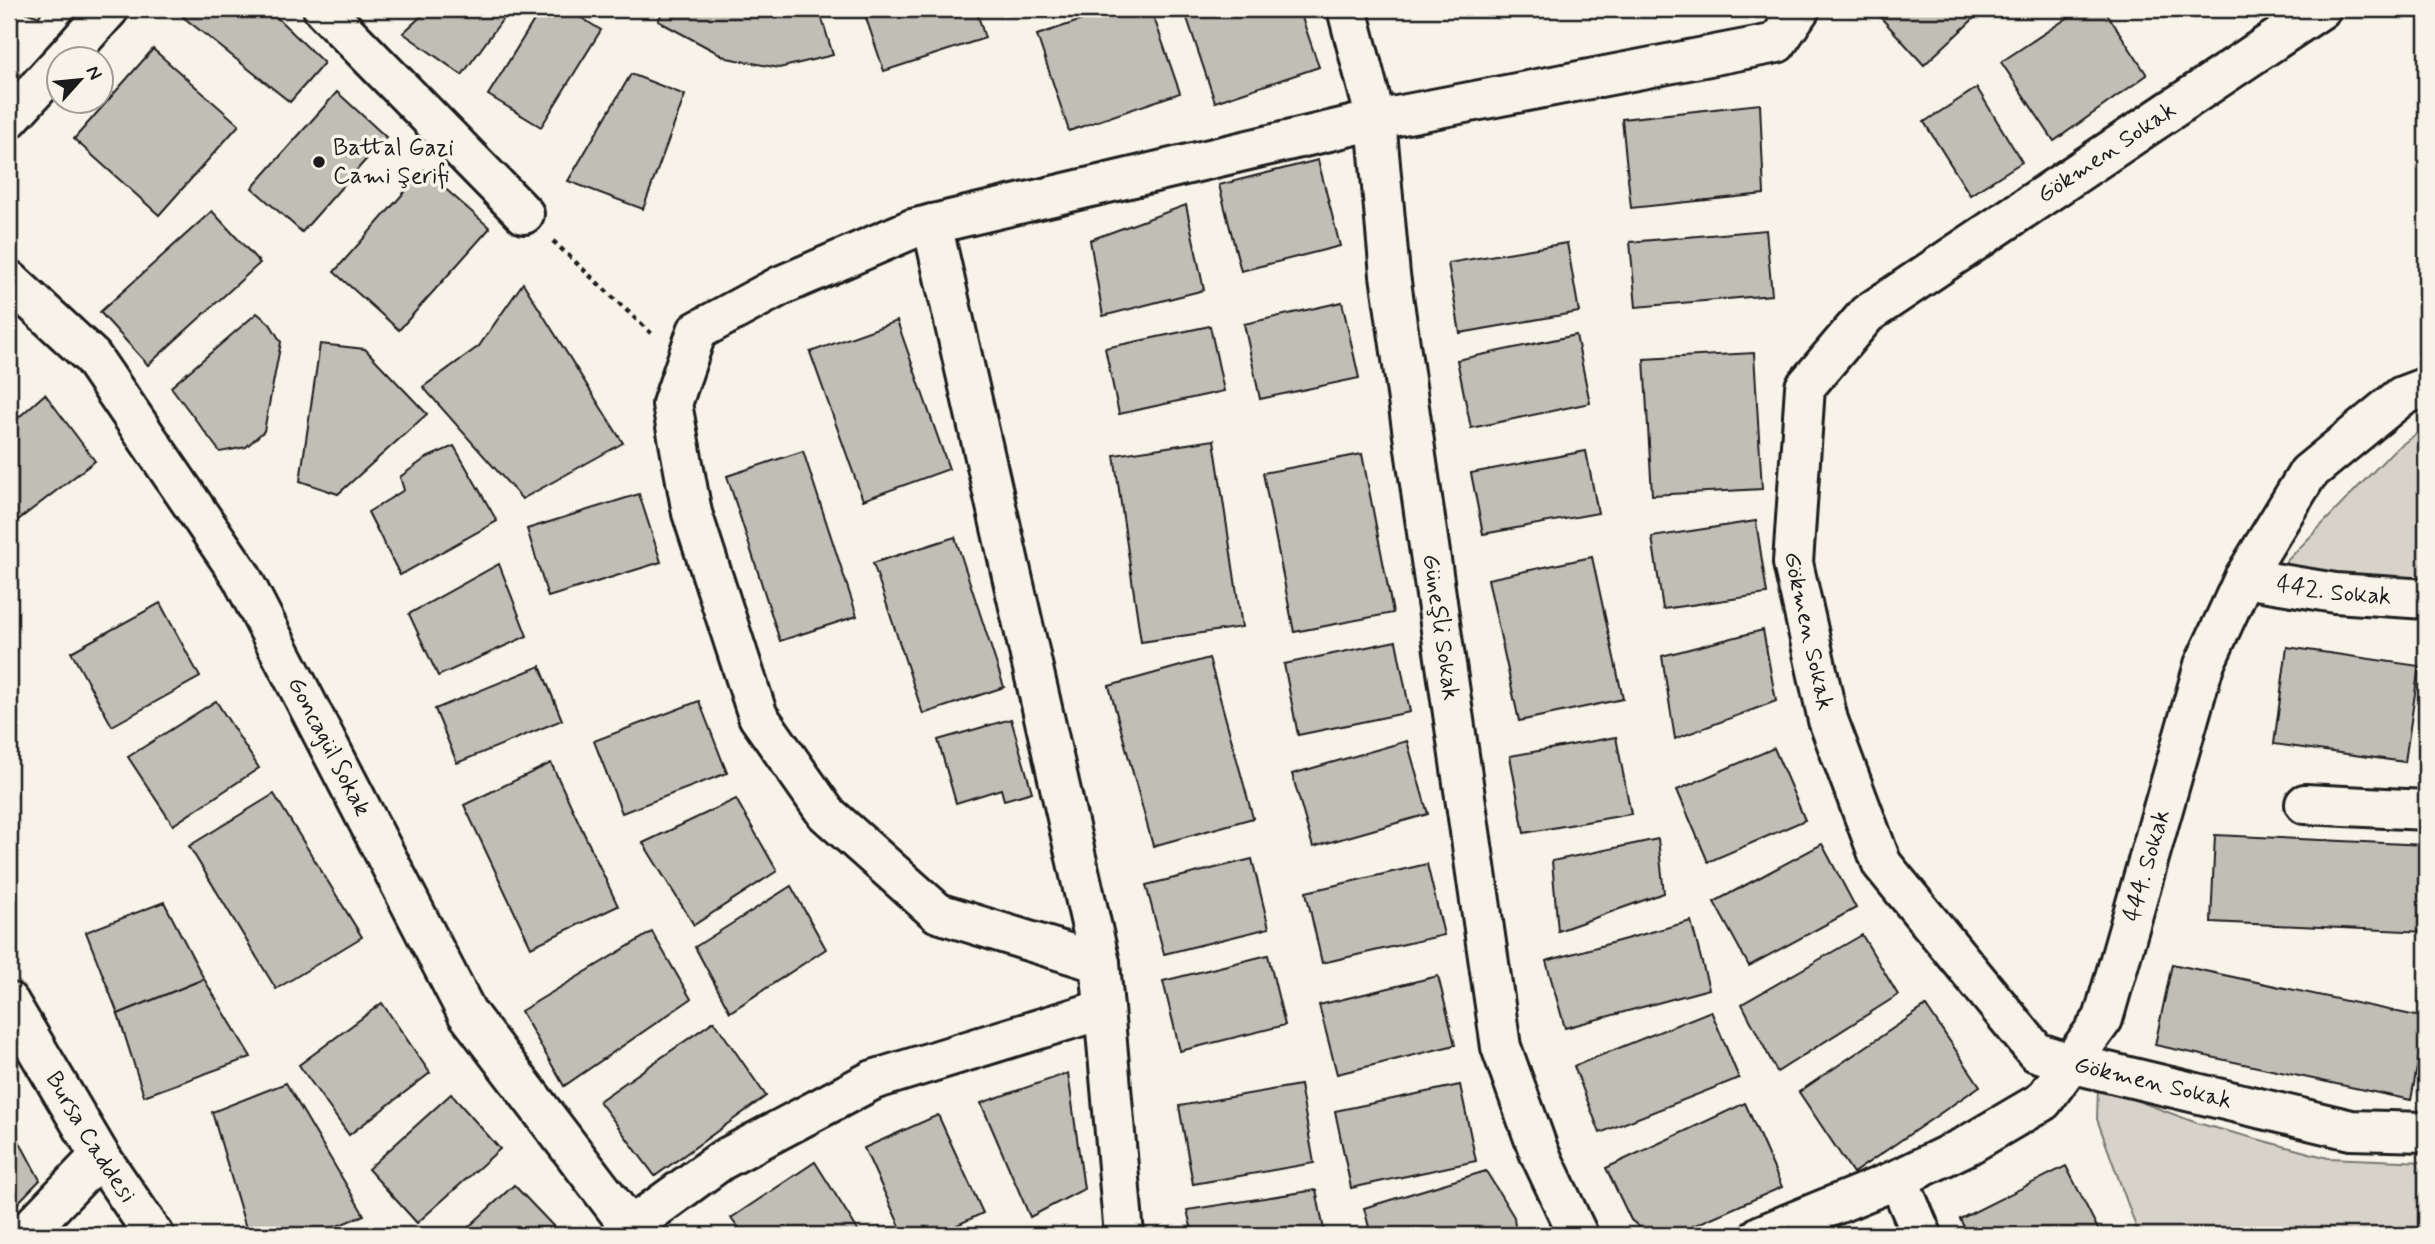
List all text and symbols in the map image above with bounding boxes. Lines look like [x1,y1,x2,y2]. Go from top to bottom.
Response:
north arrow [46,46,116,116]
text: N [80,62,108,84]
street label: Gökmen Sokak [2032,95,2183,211]
place label: Battal Gazi Cami Şerifi [333,133,454,192]
marker: Battal Gazi Cami Şerifi [311,154,327,170]
street label: Gökmen Sokak [1777,551,1841,713]
street label: Güneşli Sokak [1415,552,1466,702]
street label: 442. Sokak [2274,568,2392,612]
street label: Goncagül Sokak [280,671,378,821]
street label: 444. Sokak [2116,806,2177,925]
street label: Gökmen Sokak [2071,1049,2235,1117]
street label: Bursa Caddesi [38,1066,143,1209]

